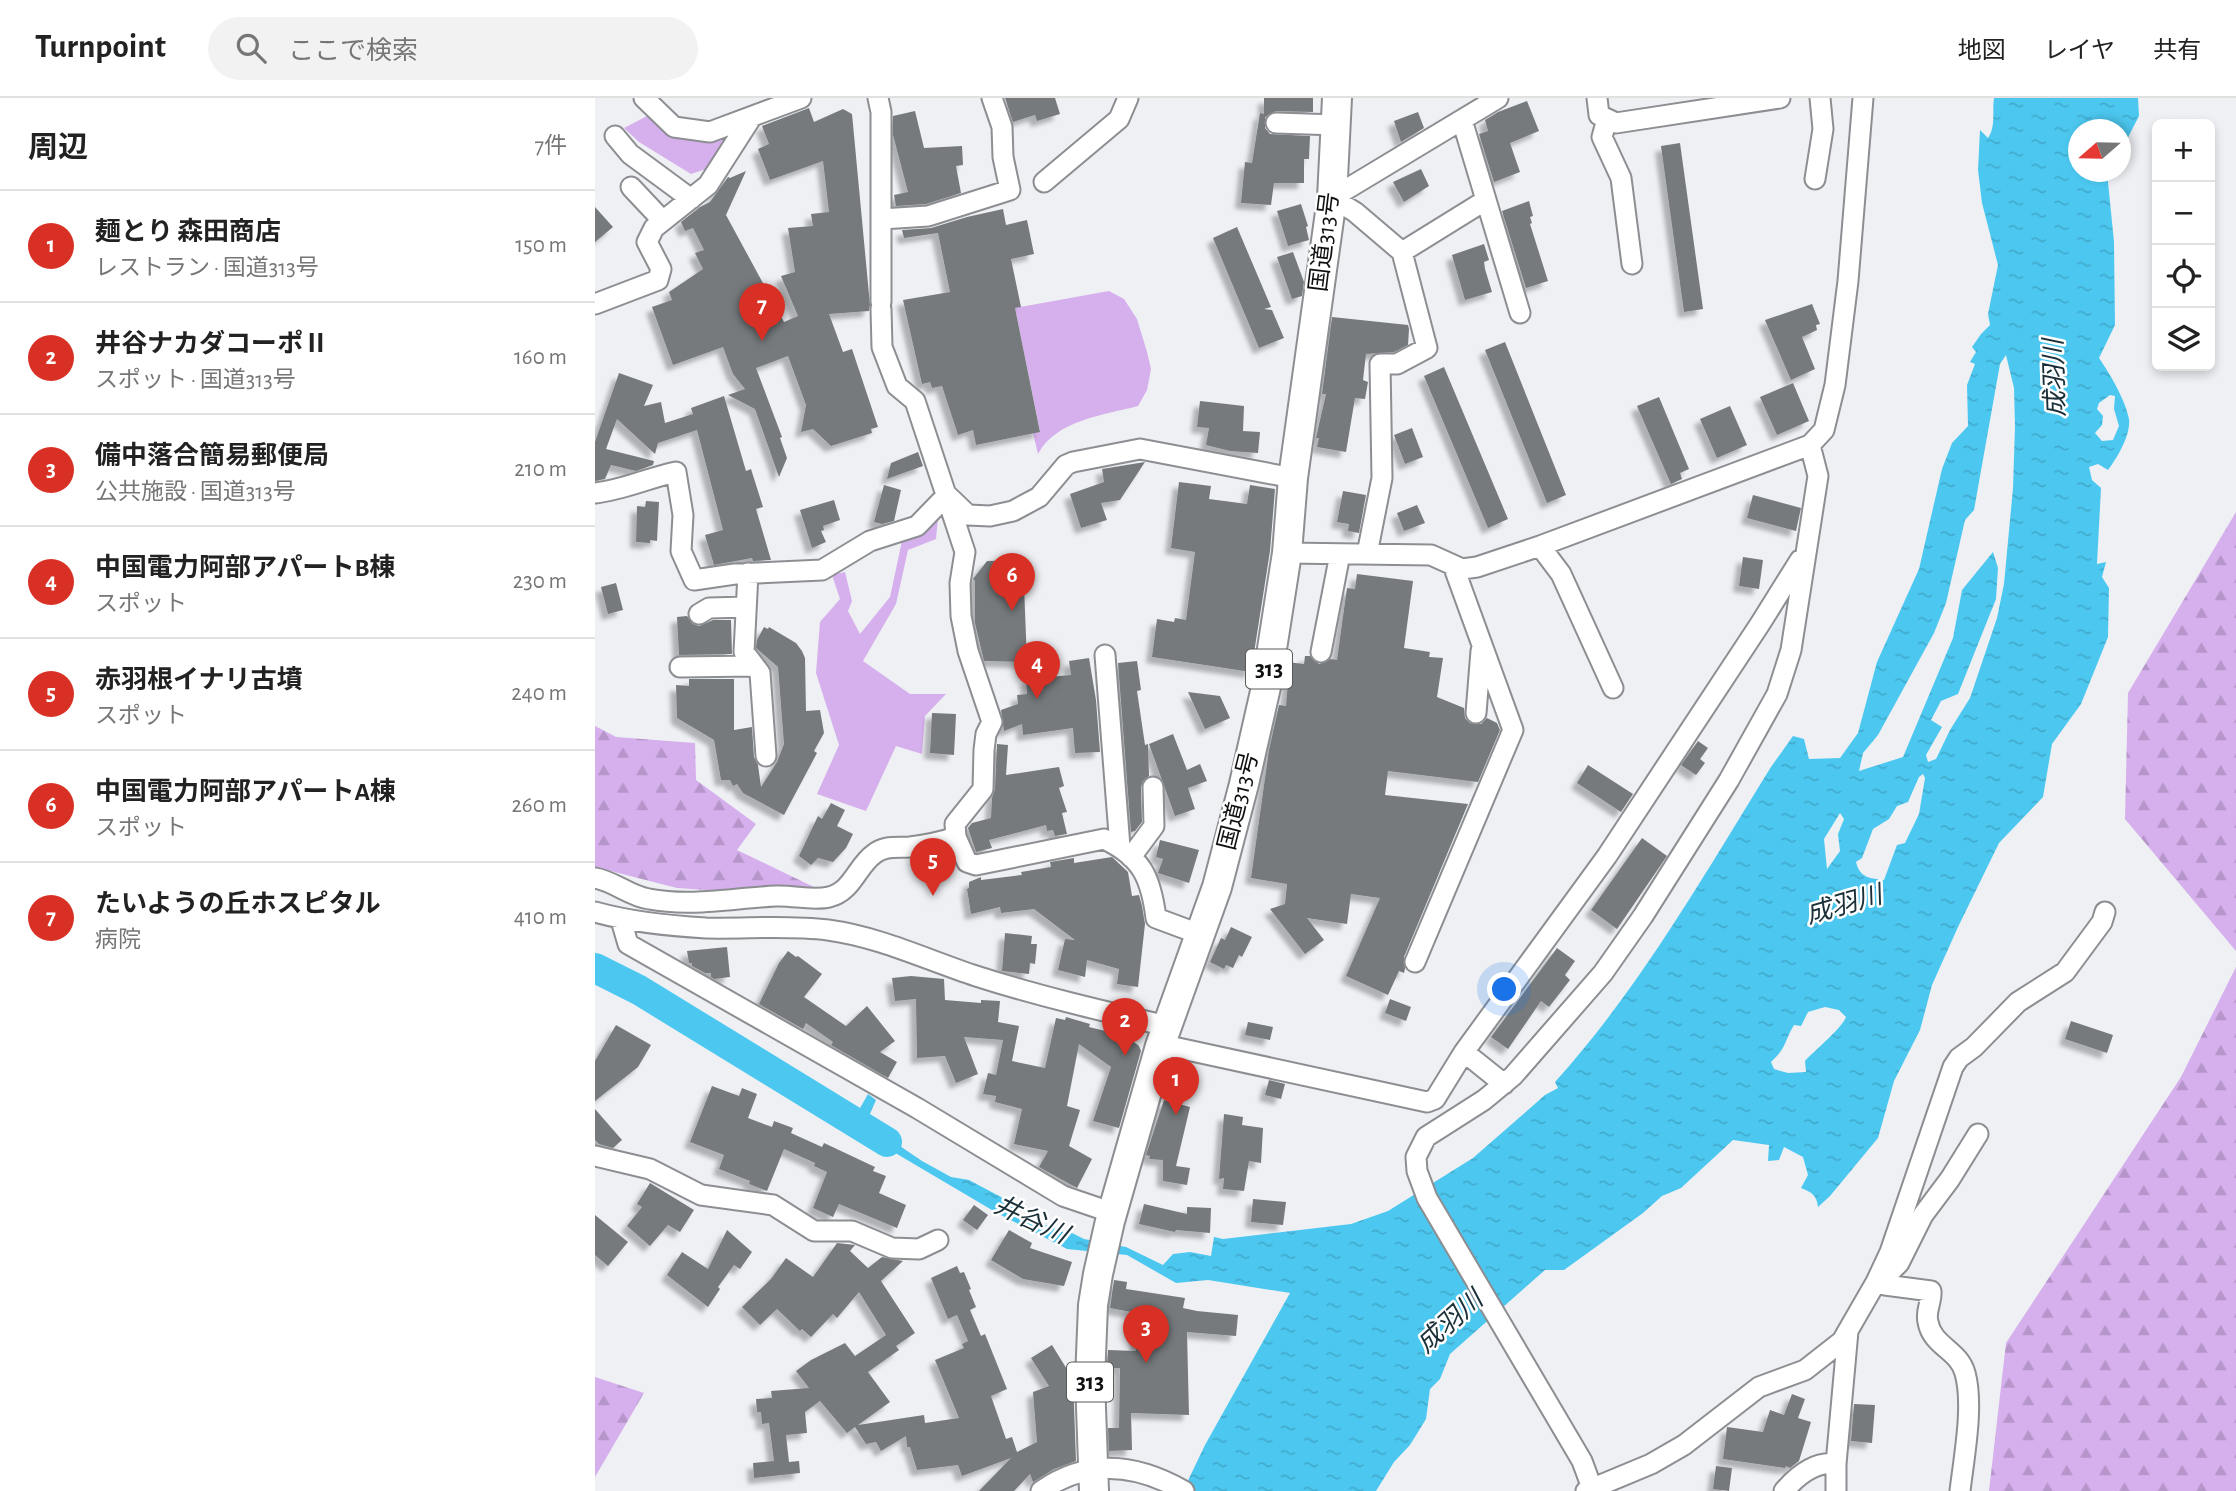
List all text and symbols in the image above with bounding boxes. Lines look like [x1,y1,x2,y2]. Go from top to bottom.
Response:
search box [208,17,698,80]
icon: search [232,29,270,67]
text: Turnpoint [35,31,166,64]
text: ここで検索 [288,38,418,64]
text: 地図 [1958,39,2006,63]
text: レイヤ [2044,39,2115,63]
text: 共有 [2153,39,2201,63]
north arrow [2068,119,2131,182]
map controls [2152,119,2215,371]
button: + [2152,119,2215,182]
text: 周辺 [28,133,88,163]
text: 7件 [534,135,567,158]
button: − [2152,182,2215,245]
street label: 国道313号 [1305,191,1343,293]
text: 麺とり 森田商店 [95,219,281,245]
text: 1 [47,234,55,257]
text: 150 m [515,234,567,257]
button: locate [2152,245,2215,308]
text: レストラン · 国道313号 [95,257,319,280]
pin: 7 [739,283,785,341]
button: layers [2152,308,2215,371]
text: 井谷ナカダコーポⅡ [95,331,329,357]
water label: 成羽川 [2040,336,2069,417]
text: 2 [46,346,56,369]
text: 160 m [514,346,567,369]
text: スポット · 国道313号 [95,369,296,392]
text: 備中落合簡易郵便局 [95,443,329,469]
text: 3 [46,458,56,481]
text: 210 m [514,458,567,481]
text: 公共施設 · 国道313号 [95,481,296,504]
pin: 6 [989,553,1035,611]
text: 中国電力阿部アパートB棟 [95,555,396,581]
text: 4 [45,570,57,593]
text: 230 m [513,570,567,593]
text: スポット [95,593,187,616]
pin: 4 [1014,641,1060,699]
road number: 313 [1246,650,1292,688]
text: 赤羽根イナリ古墳 [95,667,302,693]
text: 5 [46,682,56,705]
text: 240 m [511,682,567,705]
text: スポット [95,705,187,728]
street label: 国道313号 [1213,749,1263,852]
text: 中国電力阿部アパートA棟 [95,779,396,805]
text: 6 [45,794,57,817]
text: 260 m [511,794,567,817]
text: スポット [95,817,187,840]
pin: 5 [910,838,956,896]
water label: 成羽川 [1803,880,1888,928]
text: たいようの丘ホスピタル [95,891,380,917]
text: 7 [46,906,56,929]
text: 410 m [514,906,567,929]
text: 病院 [95,929,141,952]
your location [1487,972,1521,1006]
pin: 2 [1102,998,1148,1056]
pin: 1 [1153,1057,1199,1115]
water label: 井谷川 [990,1191,1075,1250]
water label: 成羽川 [1412,1283,1490,1358]
pin: 3 [1123,1305,1169,1363]
road number: 313 [1067,1362,1113,1401]

